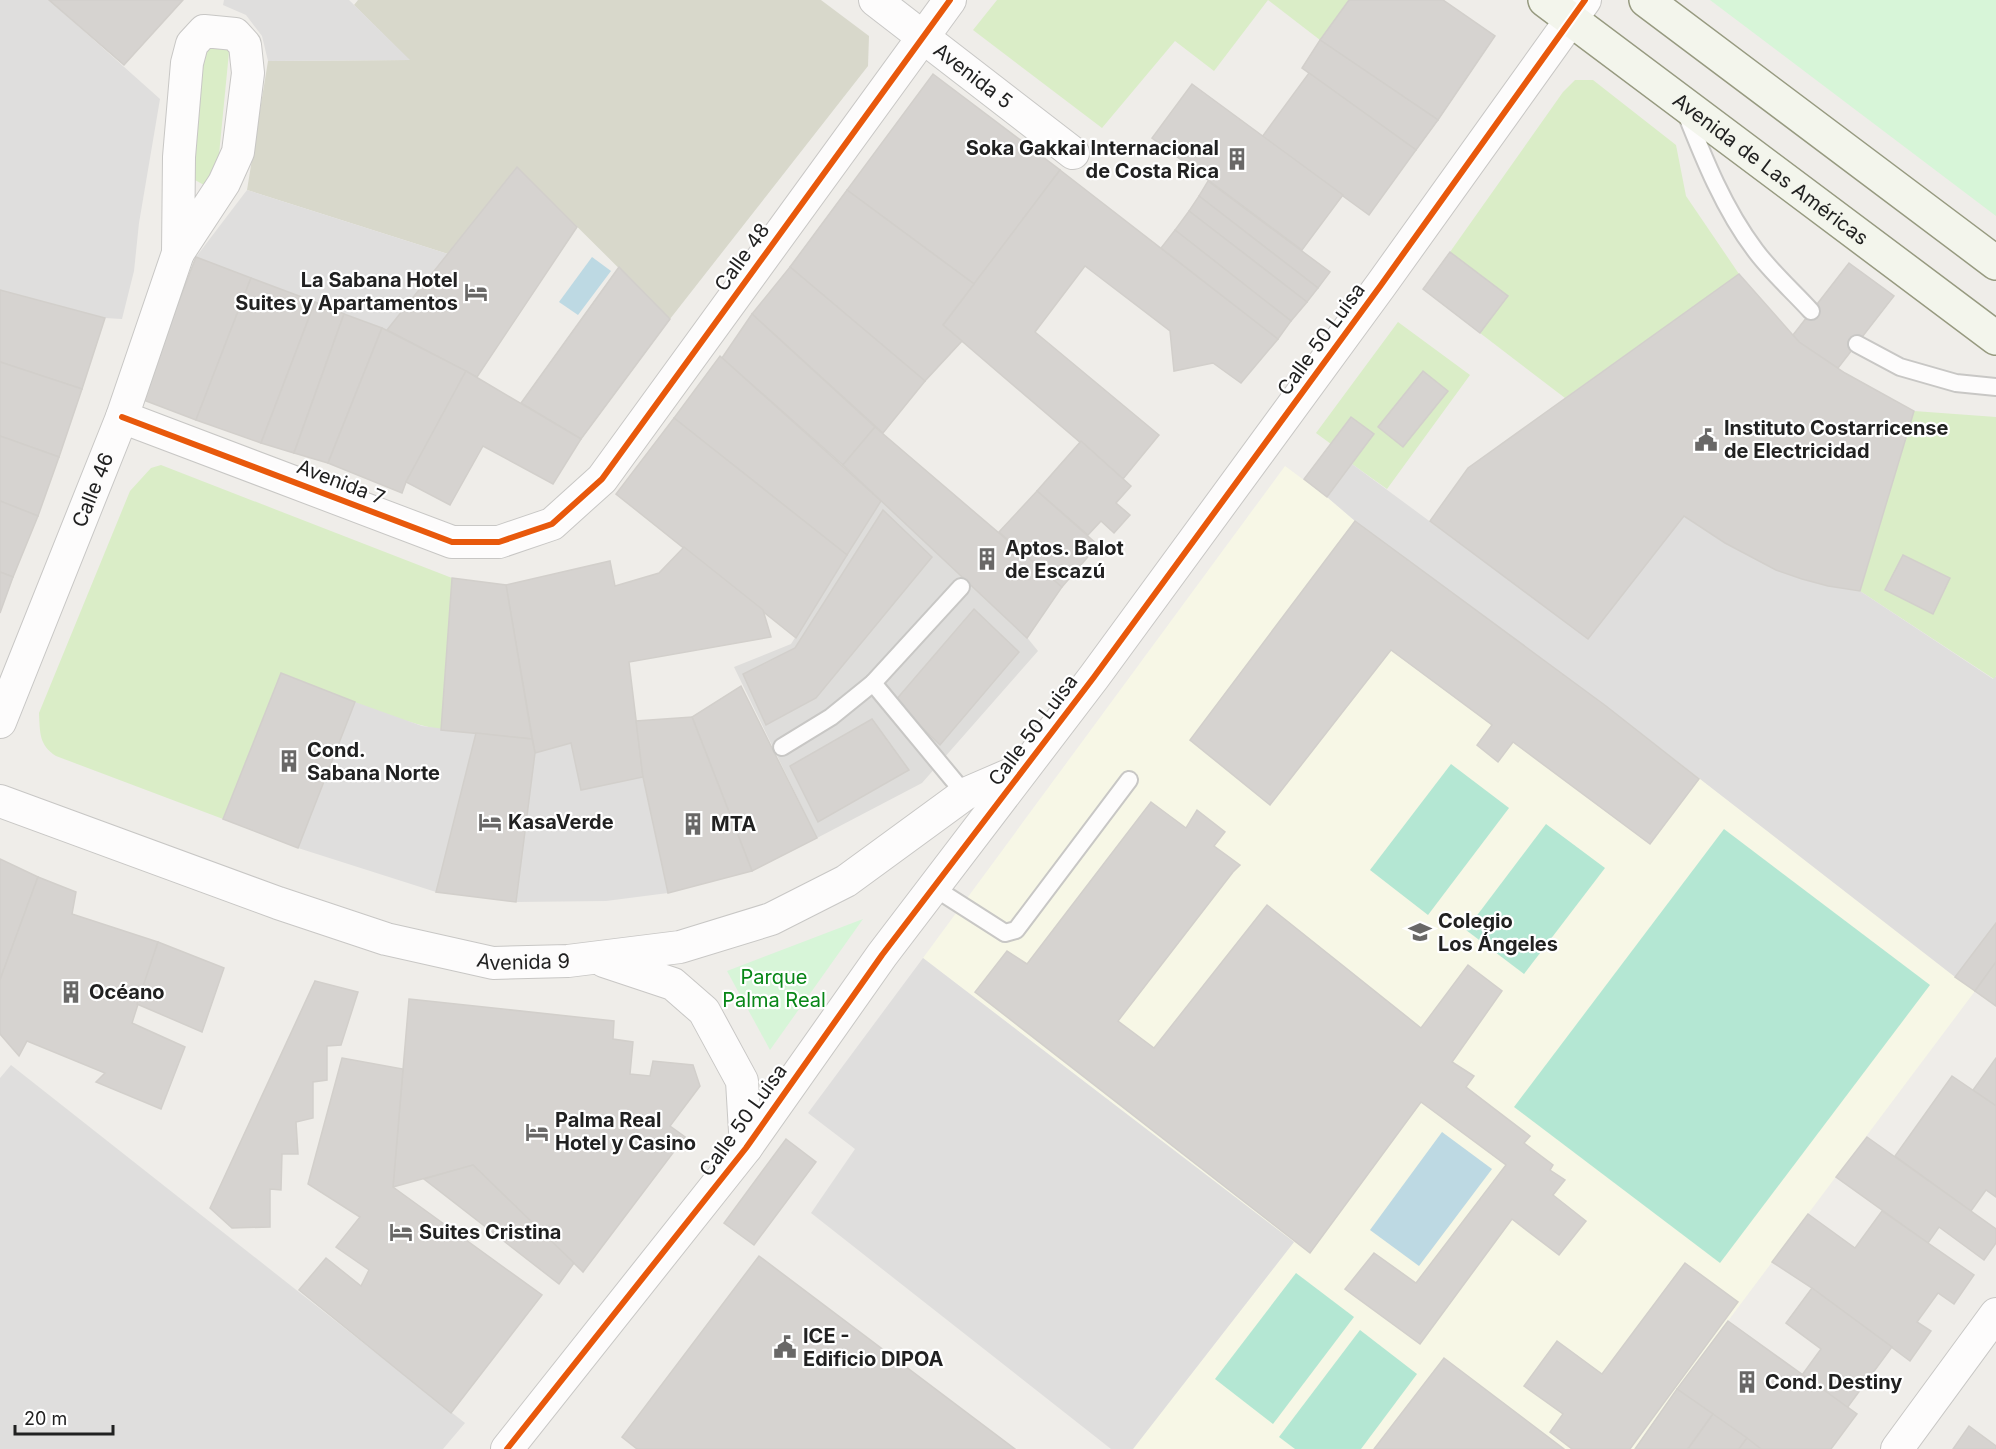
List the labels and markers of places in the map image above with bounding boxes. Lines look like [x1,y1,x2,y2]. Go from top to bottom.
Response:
place label: Soka Gakkai Internacional de Costa Rica [966,136,1219,183]
building icon: Soka Gakkai Internacional de Costa Rica [1224,146,1250,172]
place label: La Sabana Hotel Suites y Apartamentos [235,268,458,315]
hotel icon: La Sabana Hotel Suites y Apartamentos [463,279,489,305]
place label: Instituto Costarricense de Electricidad [1724,416,1949,463]
public building icon: Instituto Costarricense de Electricidad [1693,427,1719,453]
place label: Aptos. Balot de Escazú [1005,536,1124,583]
building icon: Aptos. Balot de Escazú [974,546,1000,572]
place label: Cond. Sabana Norte [307,738,440,785]
building icon: Cond. Sabana Norte [276,748,302,774]
hotel icon: KasaVerde [477,809,503,835]
place label: KasaVerde [508,810,614,834]
building icon: MTA [680,811,706,837]
place label: MTA [711,812,756,836]
place label: Colegio Los Ángeles [1438,909,1558,956]
school or university icon: Colegio Los Ángeles [1407,919,1433,945]
building icon: Océano [58,979,84,1005]
place label: Océano [89,980,165,1004]
place label: Palma Real Hotel y Casino [555,1108,696,1155]
hotel icon: Palma Real Hotel y Casino [524,1119,550,1145]
hotel icon: Suites Cristina [388,1219,414,1245]
place label: Suites Cristina [419,1220,561,1244]
place label: ICE - Edificio DIPOA [803,1324,943,1371]
public building icon: ICE - Edificio DIPOA [772,1334,798,1360]
building icon: Cond. Destiny [1734,1369,1760,1395]
place label: Cond. Destiny [1765,1370,1902,1394]

